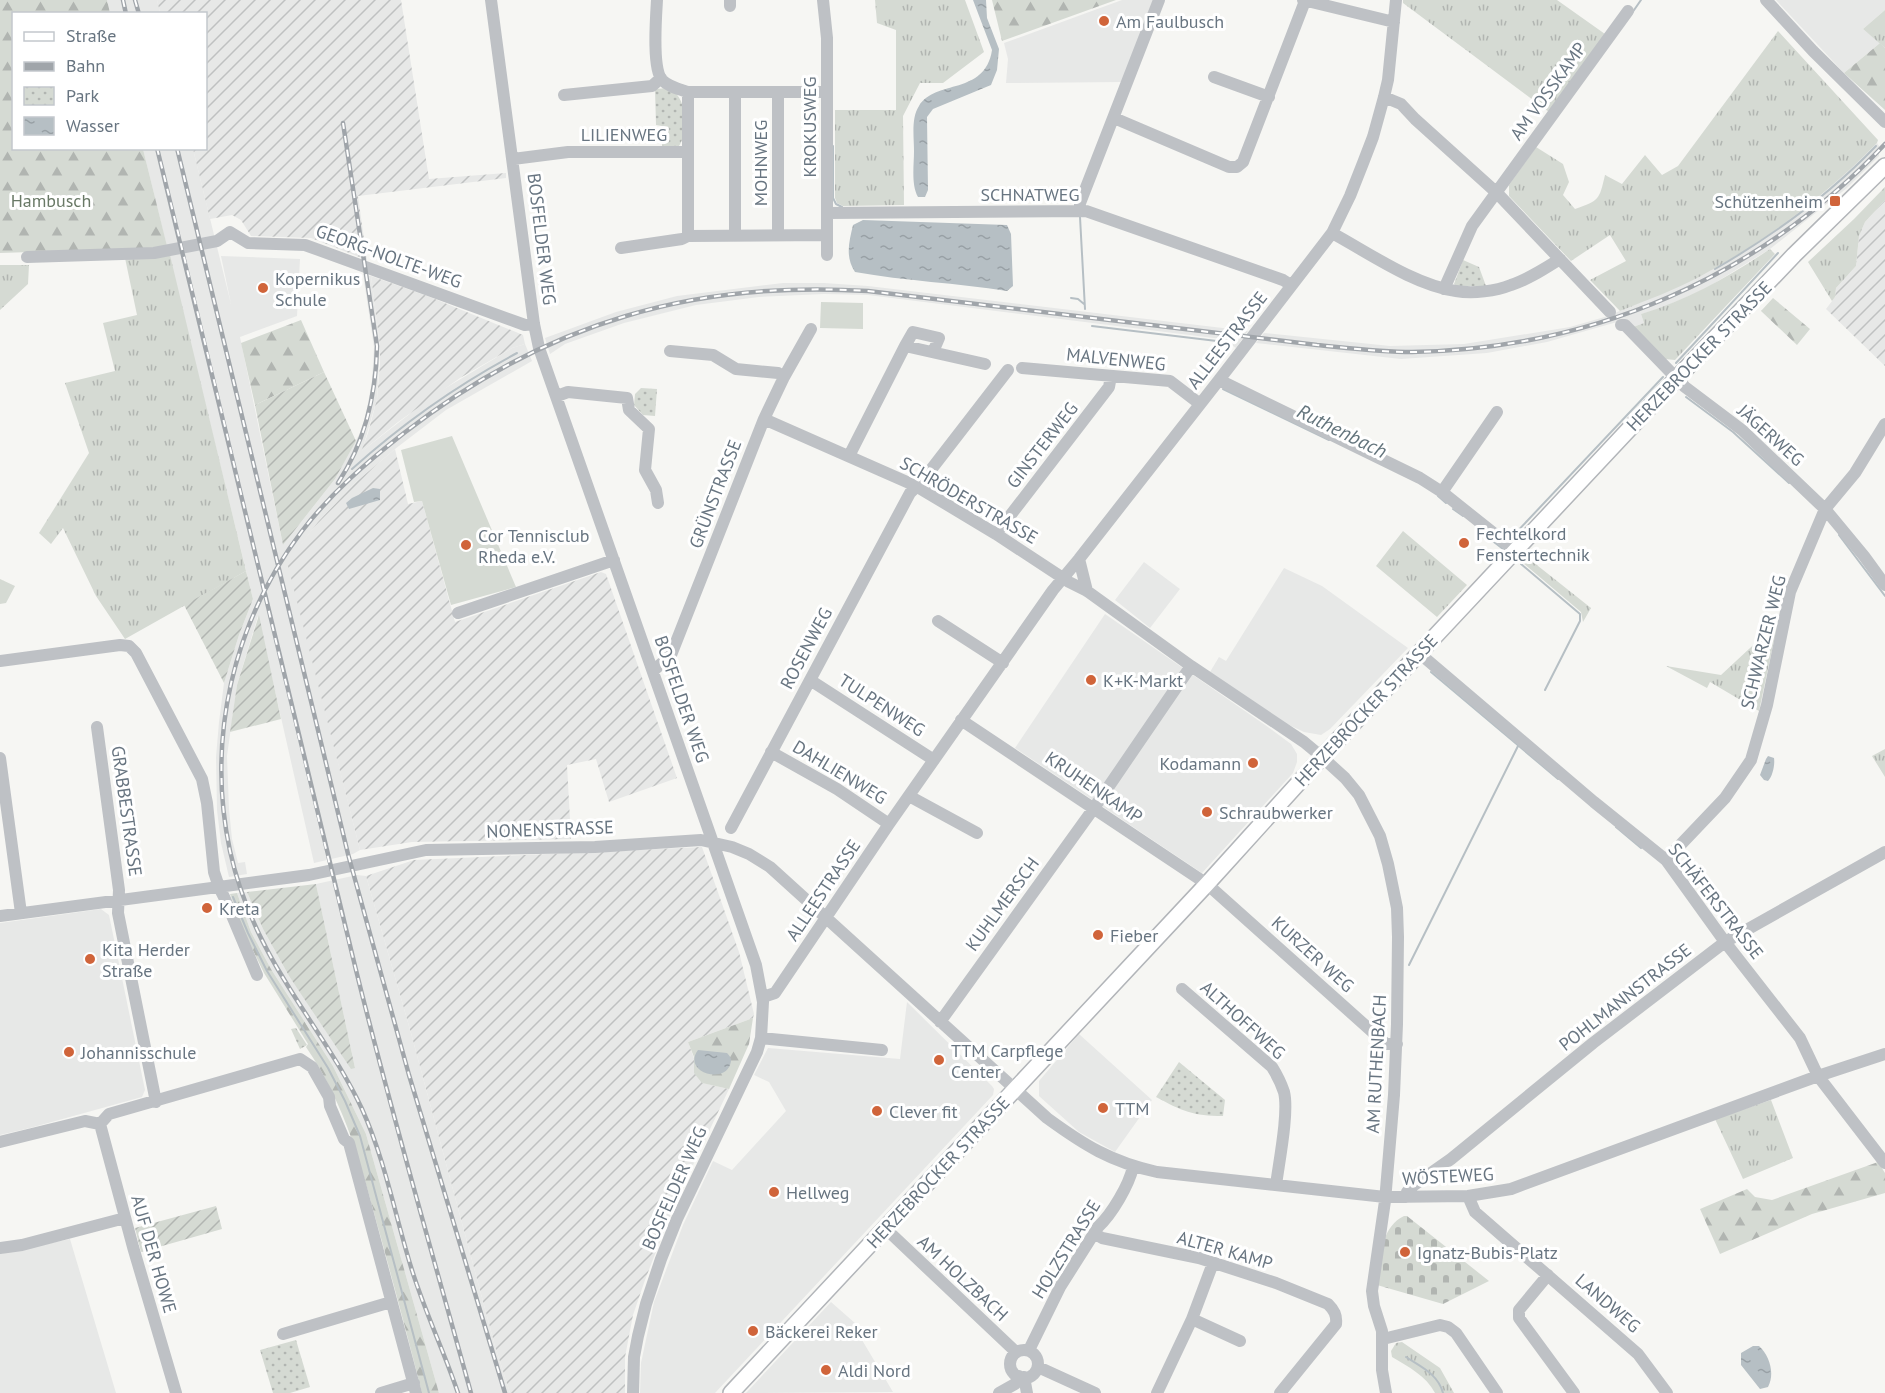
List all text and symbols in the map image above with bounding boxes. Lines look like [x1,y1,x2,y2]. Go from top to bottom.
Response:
place label: Am Faulbusch [1116,10,1224,33]
legend [12,12,207,150]
marker: Am Faulbusch [1097,14,1111,28]
text: Straße [66,24,117,47]
street label: AM VOSSKAMP [1505,38,1591,144]
text: Bahn [66,54,105,77]
street label: KROKUSWEG [798,76,821,178]
text: Park [66,84,99,107]
text: Wasser [66,114,120,137]
street label: MOHNWEG [749,120,772,206]
street label: LILIENWEG [581,123,667,146]
street label: BOSFELDER WEG [522,172,562,306]
street label: SCHNATWEG [981,183,1079,206]
park label: Hambusch [11,189,91,212]
place label: Schützenheim [1714,190,1823,213]
marker: Schützenheim [1828,194,1842,208]
street label: GEORG-NOLTE-WEG [313,219,465,293]
place label: Kopernikus Schule [275,267,360,311]
street label: HERZEBROCKER STRASSE [1621,276,1777,436]
marker: Kopernikus Schule [256,281,270,295]
street label: ALLEESTRASSE [1182,287,1272,393]
street label: MALVENWEG [1065,342,1167,376]
street label: GINSTERWEG [1001,397,1083,493]
water label: Ruthenbach [1293,398,1391,464]
street label: JÄGERWEG [1732,399,1809,471]
street label: GRÜNSTRASSE [684,436,746,552]
street label: SCHRÖDERSTRASSE [896,451,1042,549]
place label: Fechtelkord Fenstertechnik [1476,522,1590,566]
place label: Cor Tennisclub Rheda e.V. [478,524,589,568]
marker: Fechtelkord Fenstertechnik [1457,536,1471,550]
marker: Cor Tennisclub Rheda e.V. [459,538,473,552]
street label: SCHWARZER WEG [1735,573,1791,711]
street label: ROSENWEG [775,603,837,693]
street label: HERZEBROCKER STRASSE [1289,629,1443,791]
street label: BOSFELDER WEG [650,632,714,766]
street label: TULPENWEG [834,669,930,741]
place label: K+K-Markt [1103,669,1183,692]
marker: K+K-Markt [1084,673,1098,687]
street label: DAHLIENWEG [789,735,891,809]
street label: GRABBESTRASSE [106,744,148,878]
street label: KRUHENKAMP [1041,746,1147,828]
place label: Kodamann [1159,752,1241,775]
marker: Kodamann [1246,756,1260,770]
place label: Schraubwerker [1219,801,1333,824]
marker: Schraubwerker [1200,805,1214,819]
street label: NONENSTRASSE [486,815,614,843]
street label: ALLEESTRASSE [781,835,865,945]
street label: SCHÄFERSTRASSE [1663,838,1769,964]
street label: KUHLMERSCH [960,852,1044,956]
place label: Kreta [219,897,260,920]
marker: Kreta [200,901,214,915]
street label: KURZER WEG [1267,911,1359,997]
place label: Fieber [1110,924,1158,947]
marker: Fieber [1091,928,1105,942]
place label: Kita Herder Straße [102,938,190,982]
street label: POHLMANNSTRASSE [1554,938,1696,1056]
marker: Kita Herder Straße [83,952,97,966]
street label: ALTHOFFWEG [1196,976,1290,1064]
street label: AM RUTHENBACH [1361,994,1391,1134]
place label: TTM Carpflege Center [951,1039,1063,1083]
place label: Johannisschule [80,1041,196,1064]
marker: Johannisschule [62,1045,76,1059]
marker: TTM Carpflege Center [932,1053,946,1067]
street label: HERZEBROCKER STRASSE [861,1091,1015,1253]
place label: TTM [1115,1097,1150,1120]
place label: Clever fit [889,1100,958,1123]
marker: TTM [1096,1101,1110,1115]
marker: Clever fit [870,1104,884,1118]
street label: BOSFELDER WEG [636,1123,712,1253]
street label: WÖSTEWEG [1402,1162,1494,1190]
place label: Hellweg [786,1181,849,1204]
marker: Hellweg [767,1185,781,1199]
street label: AUF DER HOWE [126,1192,182,1316]
street label: HOLZSTRASSE [1027,1195,1105,1303]
street label: ALTER KAMP [1175,1225,1275,1275]
street label: AM HOLZBACH [913,1230,1013,1326]
place label: Ignatz-Bubis-Platz [1417,1241,1558,1264]
marker: Ignatz-Bubis-Platz [1398,1245,1412,1259]
street label: LANDWEG [1571,1268,1645,1338]
place label: Bäckerei Reker [765,1320,878,1343]
marker: Bäckerei Reker [746,1324,760,1338]
place label: Aldi Nord [838,1359,911,1382]
marker: Aldi Nord [819,1363,833,1377]

